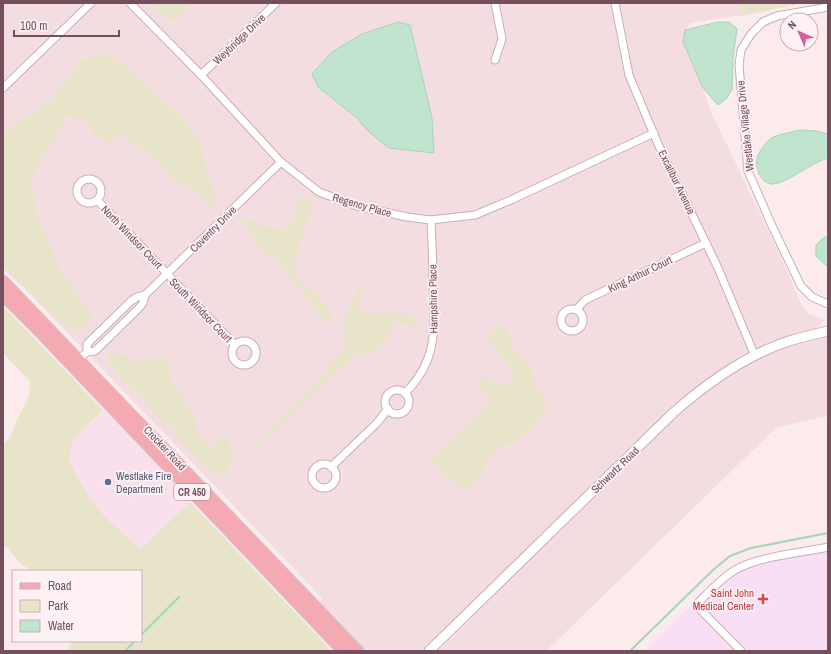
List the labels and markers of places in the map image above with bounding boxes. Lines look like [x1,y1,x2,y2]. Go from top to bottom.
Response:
place label: Westlake Fire Department [116,469,171,496]
marker: Westlake Fire Department [103,477,113,487]
place label: Saint John Medical Center [693,586,754,613]
marker: Saint John Medical Center [757,593,769,605]

